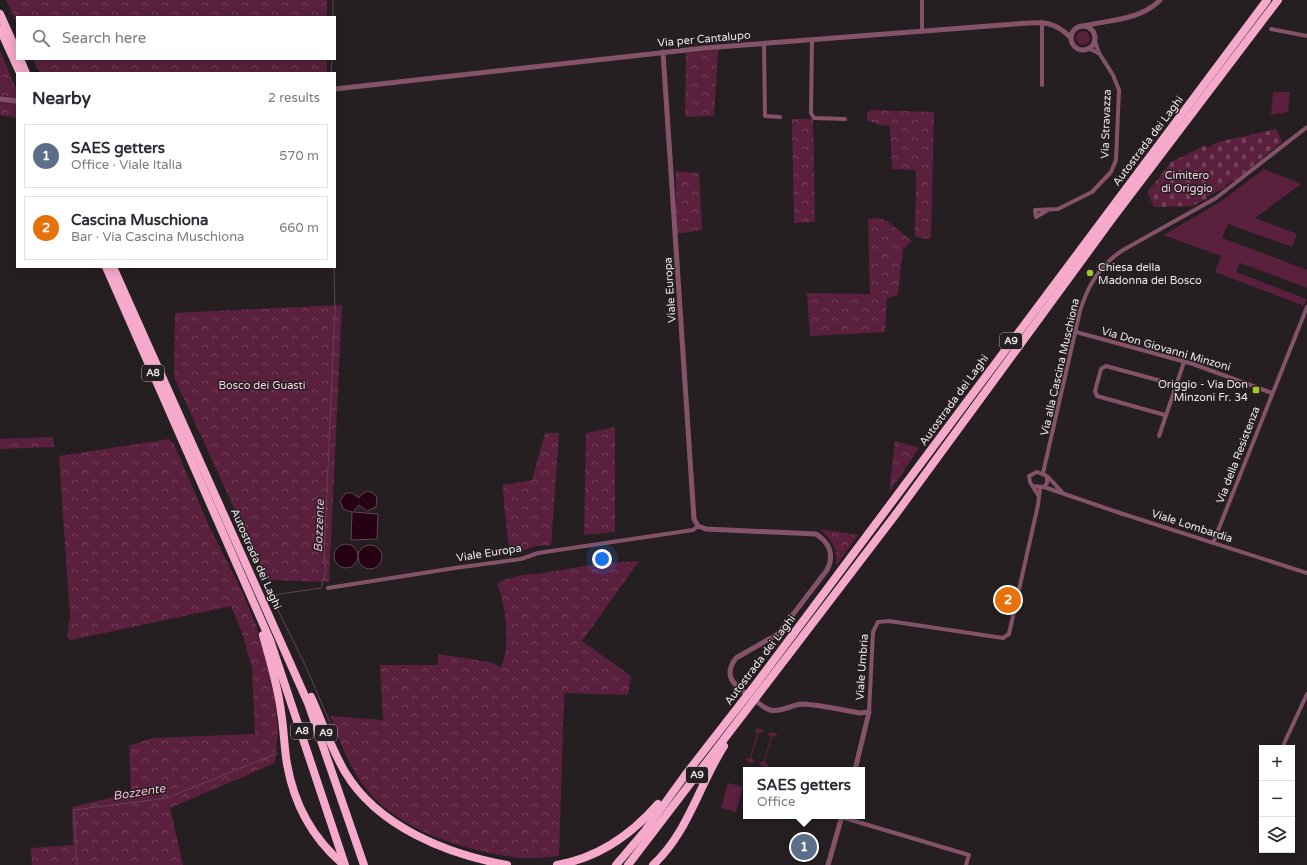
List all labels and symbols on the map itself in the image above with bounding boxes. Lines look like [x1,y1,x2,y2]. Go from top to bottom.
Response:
street label: Via per Cantalupo [657,28,751,50]
street label: Via Stravazza [1098,89,1114,159]
street label: Autostrada dei Laghi [1110,94,1186,188]
park label: Cimitero di Origgio [1161,169,1213,195]
street label: Viale Europa [661,257,679,323]
place label: Chiesa della Madonna del Bosco [1098,261,1202,287]
marker: Chiesa della Madonna del Bosco [1085,268,1095,278]
street label: Via alla Cascina Muschiona [1038,297,1082,437]
street label: Via Don Giovanni Minzoni [1100,324,1232,374]
road number: A9 [1000,333,1022,349]
street label: Autostrada dei Laghi [917,352,991,448]
road number: A8 [142,365,164,381]
place label: Origgio - Via Don Minzoni Fr. 34 [1158,378,1248,404]
park label: Bosco dei Guasti [218,379,306,392]
marker: Origgio - Via Don Minzoni Fr. 34 [1251,385,1261,395]
street label: Via della Resistenza [1213,405,1263,505]
water label: Bozzente [311,498,327,553]
street label: Autostrada dei Laghi [228,507,284,611]
street label: Viale Lombardia [1150,507,1234,545]
street label: Viale Europa [456,541,522,565]
your location [592,549,612,569]
pin: 2 [995,585,1021,615]
street label: Autostrada dei Laghi [722,613,798,707]
street label: Viale Umbria [853,633,871,701]
road number: A8 [291,723,313,739]
road number: A9 [315,725,337,741]
road number: A9 [686,767,708,783]
water label: Bozzente [112,781,167,803]
pin: 1 [791,832,817,862]

